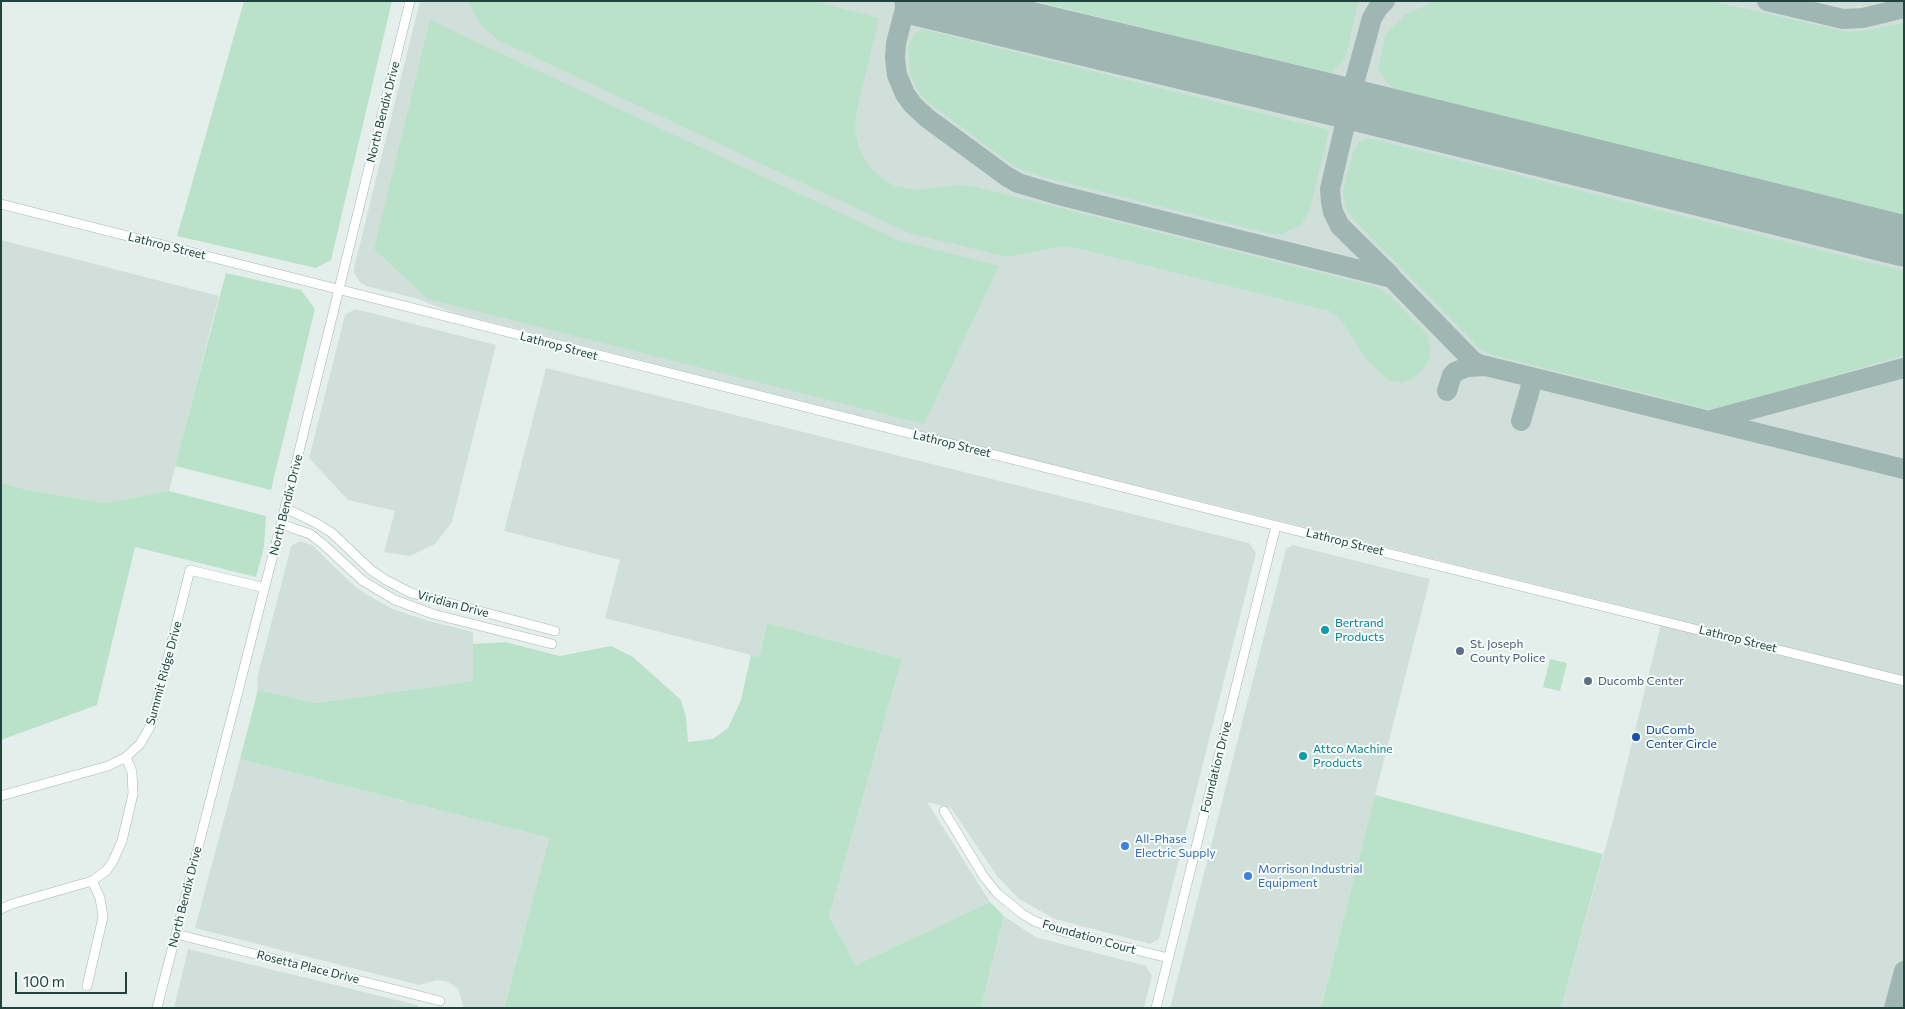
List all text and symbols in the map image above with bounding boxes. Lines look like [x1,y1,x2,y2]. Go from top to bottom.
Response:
street label: North Bendix Drive [363,60,403,164]
street label: Lathrop Street [126,229,208,263]
street label: Lathrop Street [518,329,600,363]
street label: Lathrop Street [911,427,993,461]
street label: North Bendix Drive [266,453,306,557]
street label: Lathrop Street [1304,525,1386,559]
street label: Viridian Drive [416,588,490,620]
place label: Bertrand Products [1335,616,1384,644]
street label: Summit Ridge Drive [143,619,185,727]
street label: Lathrop Street [1697,622,1779,656]
marker: Bertrand Products [1319,624,1331,636]
place label: St. Joseph County Police [1470,637,1545,665]
marker: St. Joseph County Police [1454,645,1466,657]
place label: Ducomb Center [1598,674,1684,688]
marker: Ducomb Center [1582,675,1594,687]
street label: Foundation Drive [1198,720,1234,814]
place label: DuComb Center Circle [1646,723,1717,751]
marker: DuComb Center Circle [1630,731,1642,743]
place label: Attco Machine Products [1313,742,1393,770]
marker: Attco Machine Products [1297,750,1309,762]
place label: All-Phase Electric Supply [1135,832,1216,860]
marker: All-Phase Electric Supply [1119,840,1131,852]
street label: North Bendix Drive [165,845,205,949]
place label: Morrison Industrial Equipment [1258,862,1363,890]
marker: Morrison Industrial Equipment [1242,870,1254,882]
street label: Foundation Court [1041,917,1137,957]
street label: Rosetta Place Drive [255,947,361,987]
scale bar [18,962,130,994]
text: 100 m [23,972,65,990]

